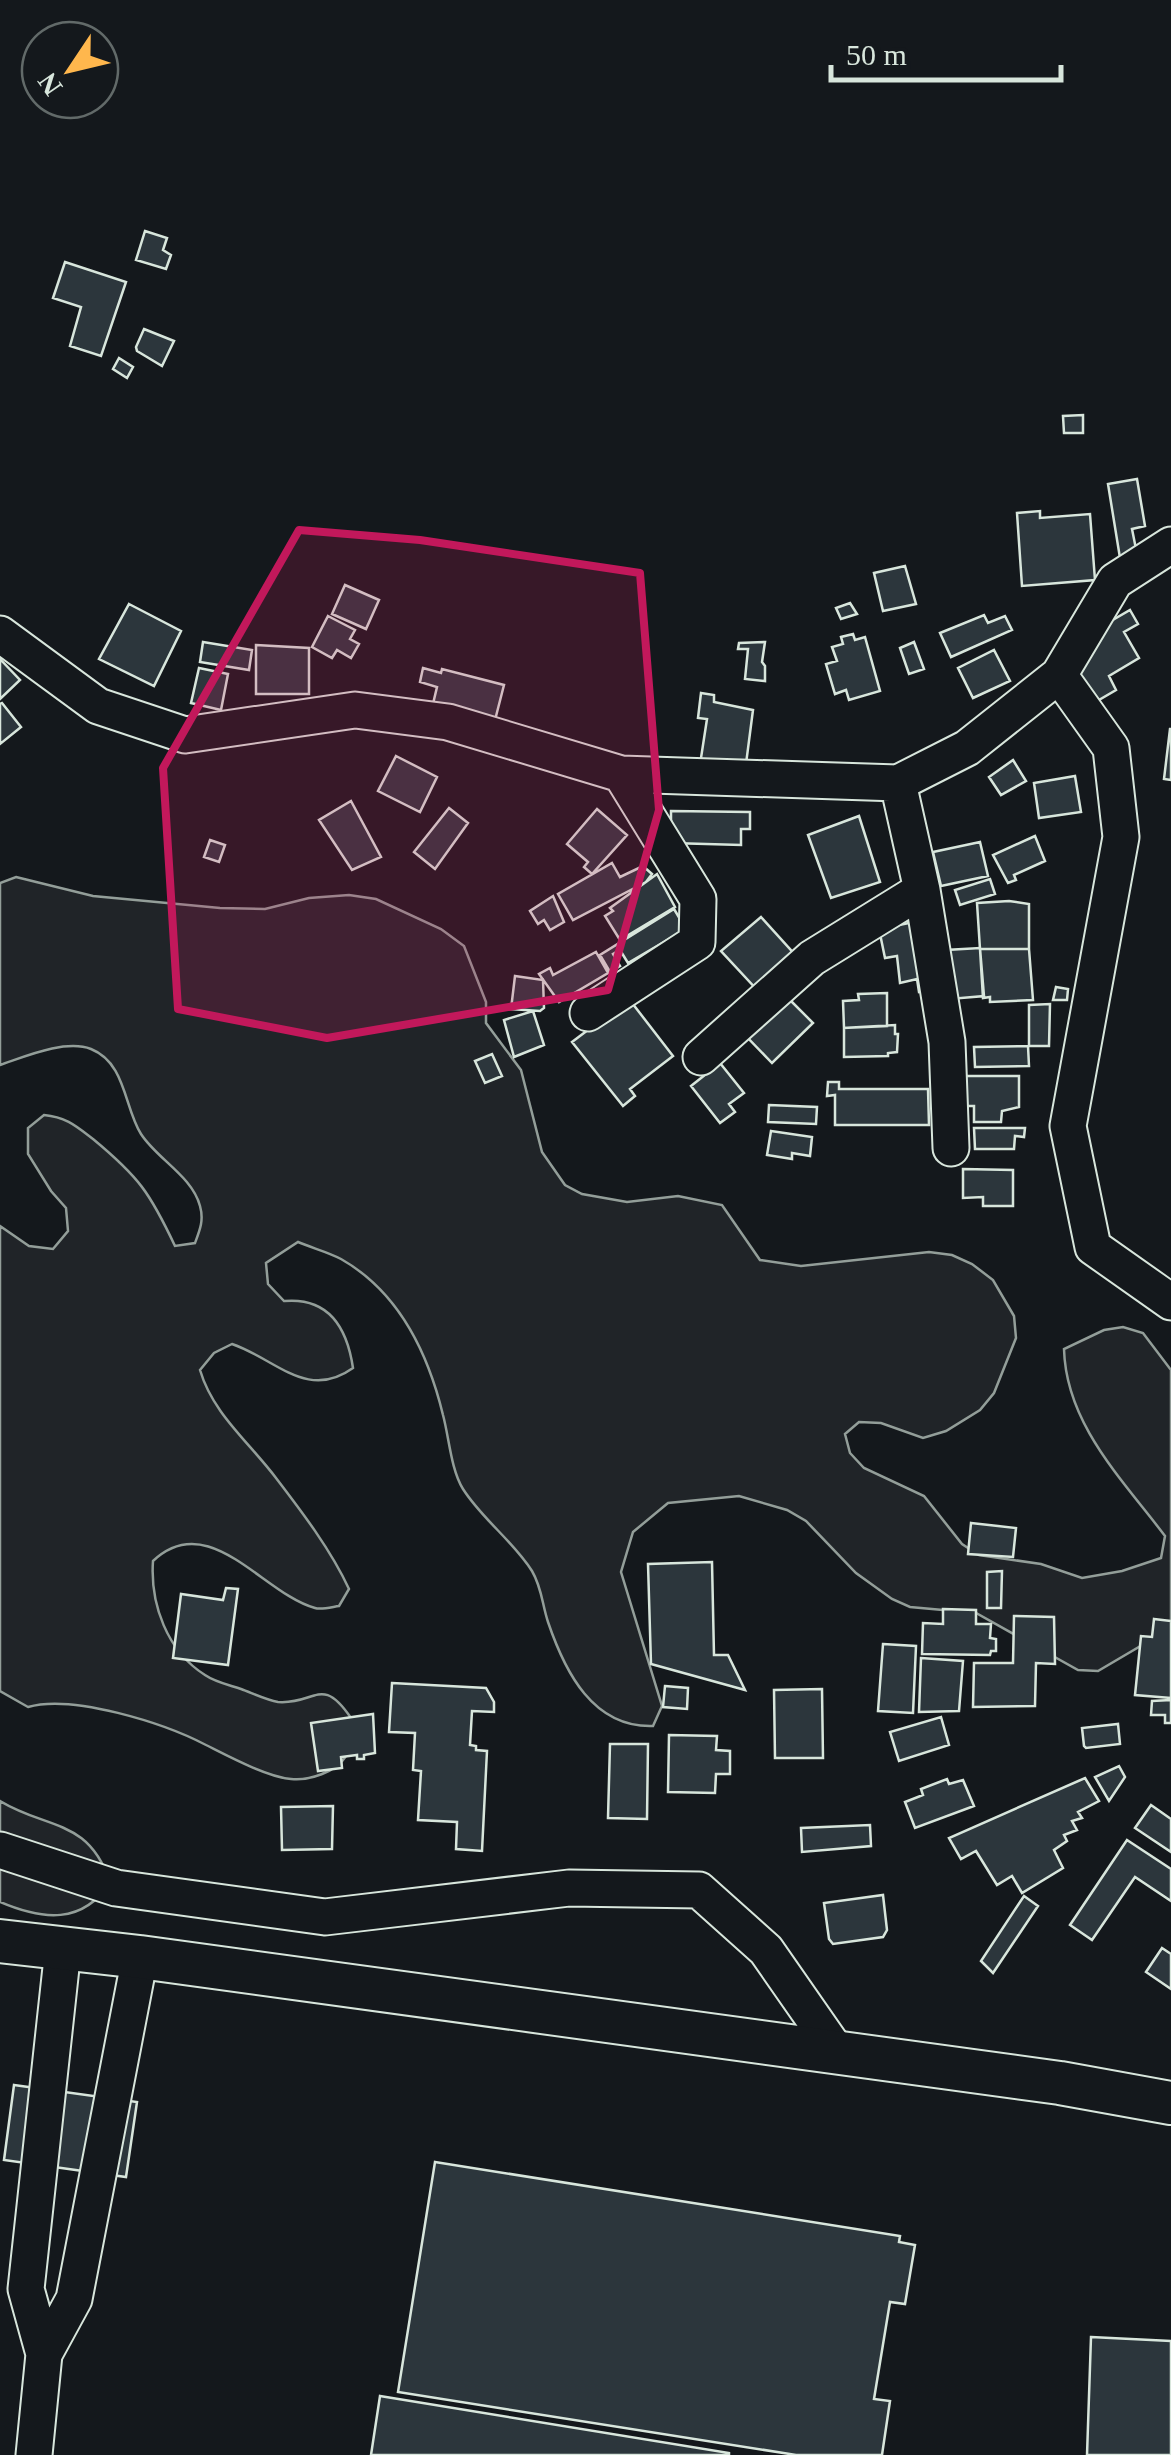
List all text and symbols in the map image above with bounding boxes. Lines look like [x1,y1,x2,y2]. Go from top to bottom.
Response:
north arrow [20,20,120,120]
scale bar [831,20,1061,82]
text: 50 m [846,38,907,71]
text: N [31,67,68,101]

